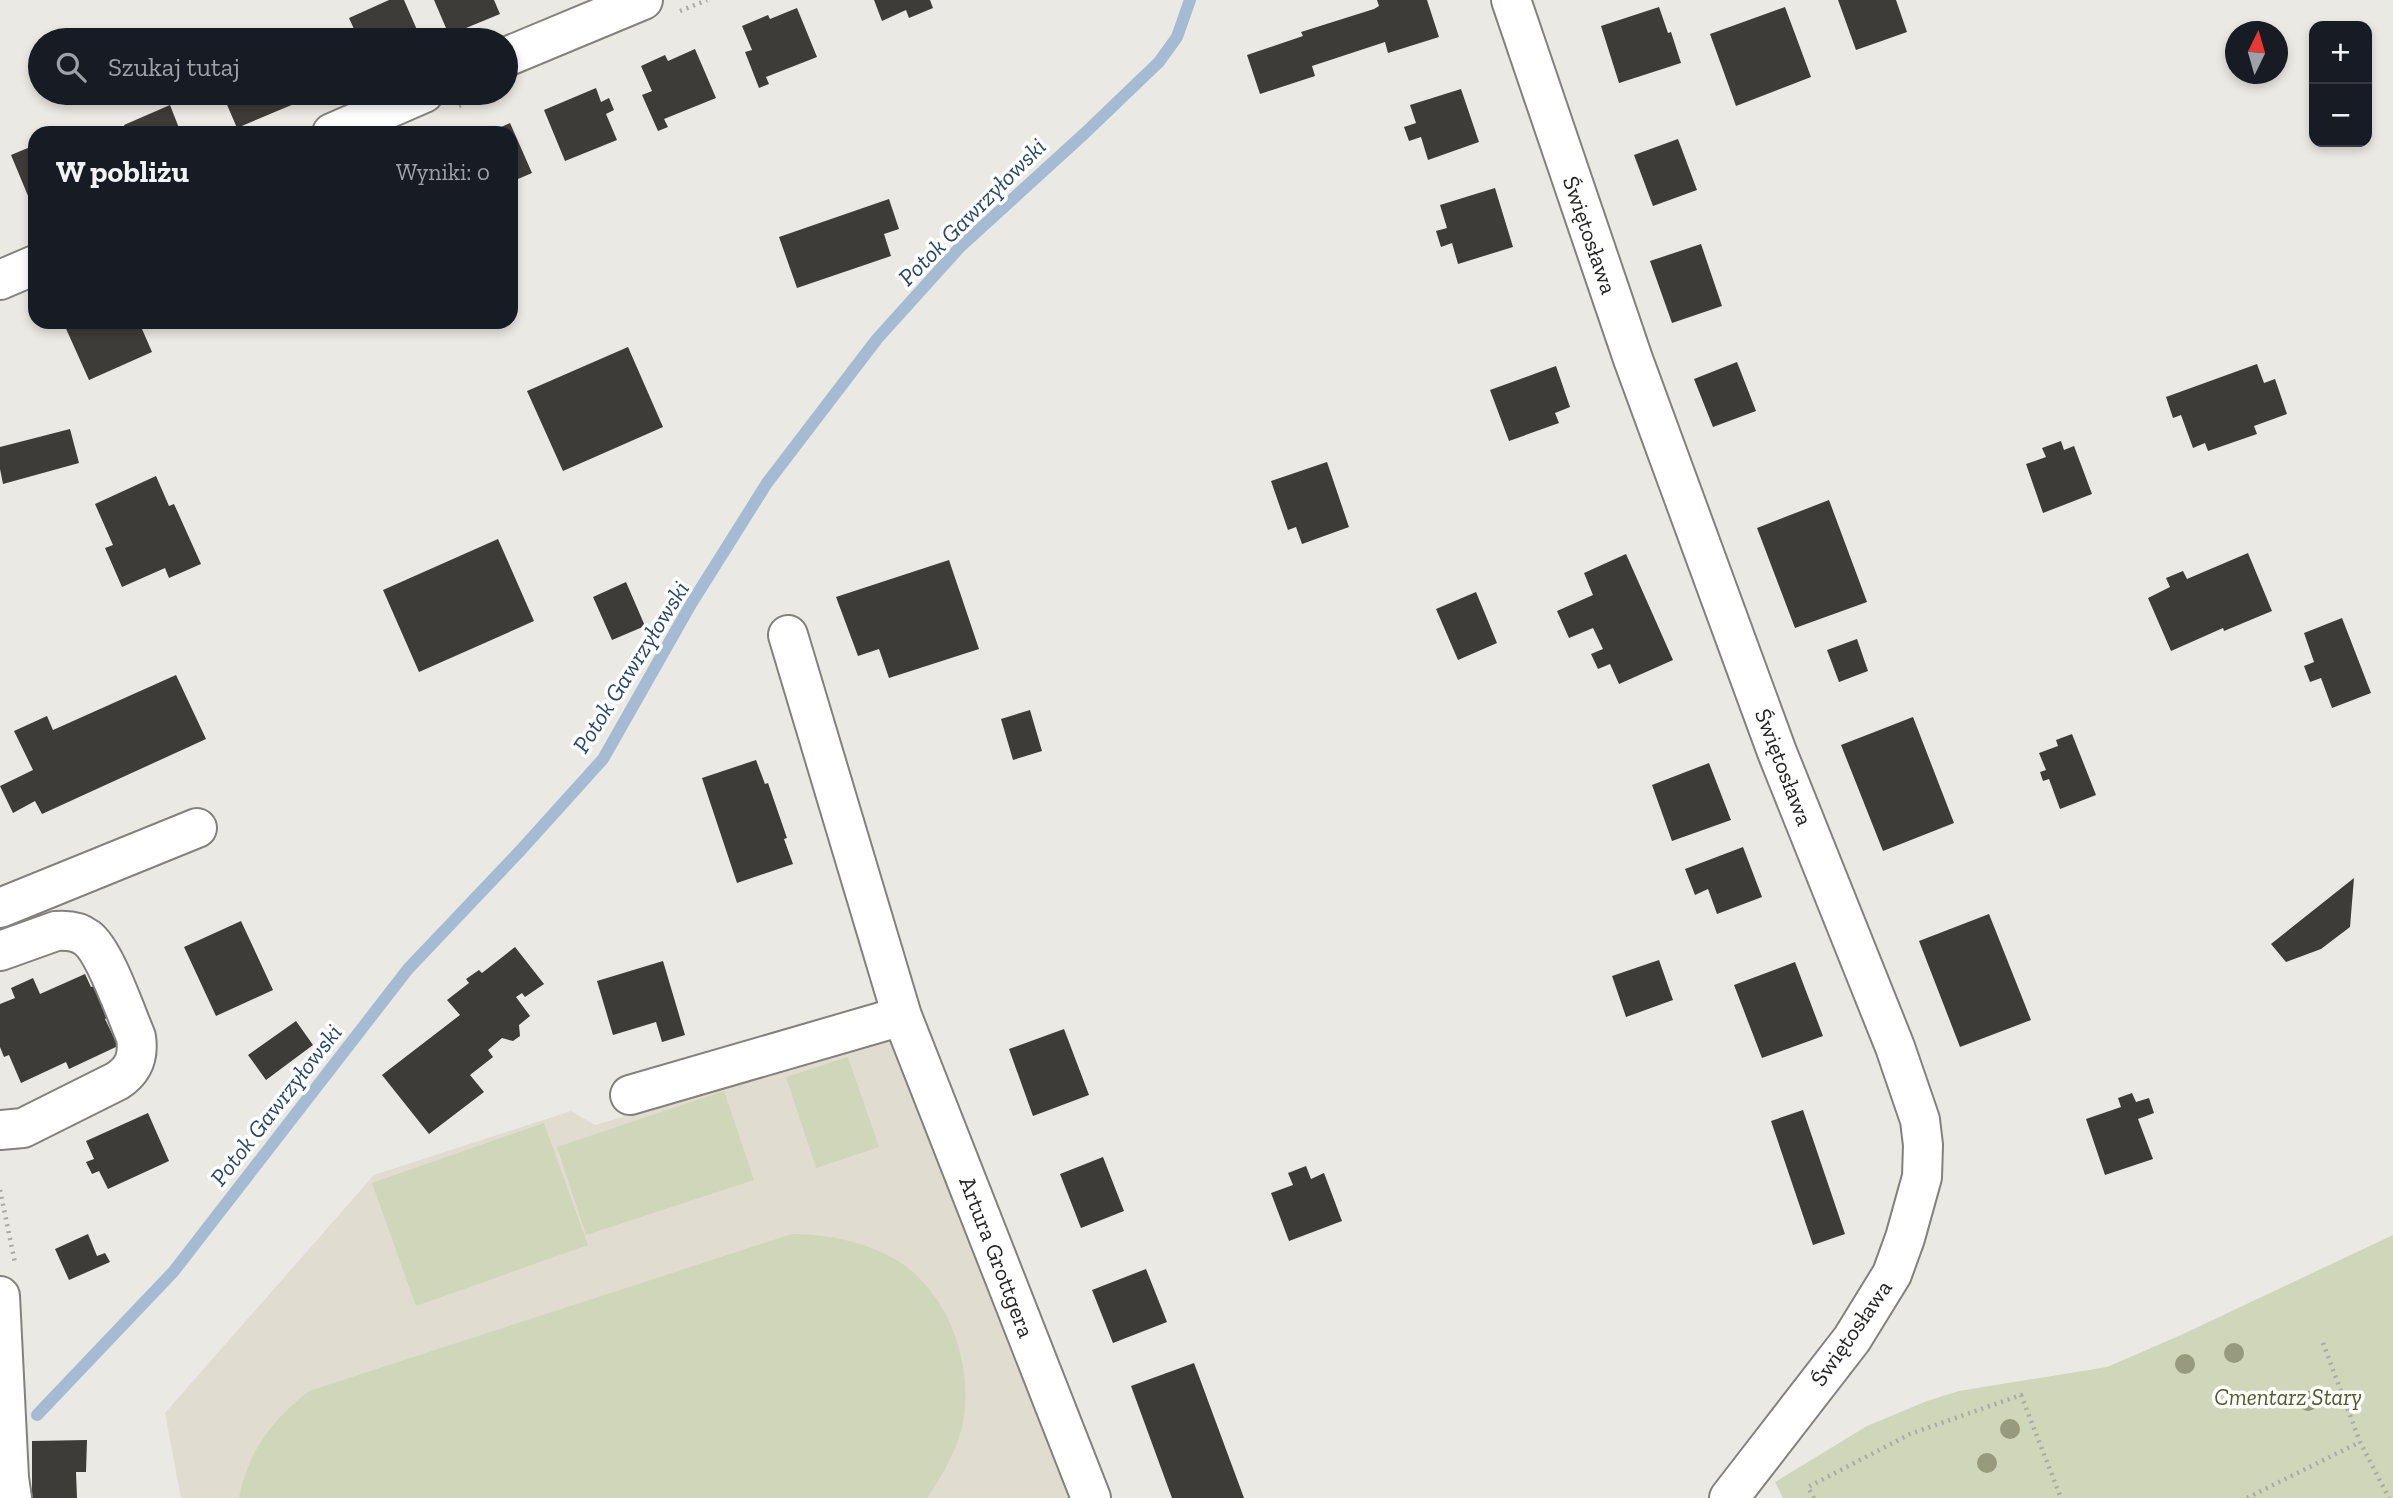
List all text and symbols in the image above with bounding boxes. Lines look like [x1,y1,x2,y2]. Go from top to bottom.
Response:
north arrow [2225,21,2288,84]
map controls [2309,21,2372,147]
button: + [2309,21,2372,84]
search box [28,28,518,105]
icon: search [52,48,90,86]
text: Szukaj tutaj [108,51,240,83]
button: − [2309,84,2372,147]
water label: Potok Gawrzyłowski [892,132,1052,292]
text: W pobliżu [56,154,189,190]
text: Wyniki: 0 [396,158,490,186]
street label: Świętosława [1557,172,1623,298]
water label: Potok Gawrzyłowski [566,576,695,758]
street label: Świętosława [1749,705,1819,829]
water label: Potok Gawrzyłowski [204,1018,348,1191]
street label: Artura Grottgera [953,1172,1041,1342]
street label: Świętosława [1804,1275,1898,1391]
park label: Cmentarz Stary [2214,1383,2362,1411]

